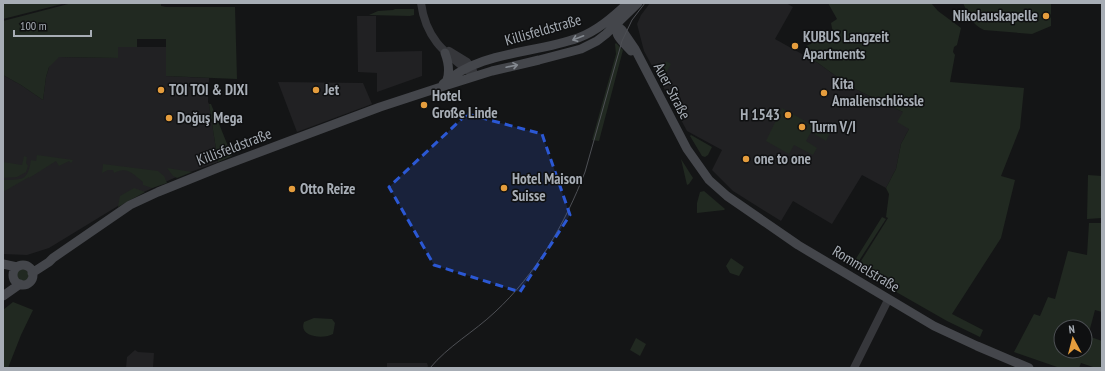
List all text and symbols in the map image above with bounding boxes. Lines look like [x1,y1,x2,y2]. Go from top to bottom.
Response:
place label: Nikolauskapelle [953,6,1038,25]
street label: Killisfeldstraße [502,10,583,50]
marker: Nikolauskapelle [1041,11,1051,21]
scale bar [14,12,91,38]
text: 100 m [20,18,47,33]
place label: KUBUS Langzeit Apartments [802,27,890,63]
one-way arrow [572,34,584,42]
marker: KUBUS Langzeit Apartments [790,41,800,51]
street label: Auer Straße [650,59,695,122]
one-way arrow [506,62,519,70]
place label: Kita Amalienschlössle [831,74,924,110]
place label: TOI TOI & DIXI [169,80,248,99]
place label: Jet [323,80,340,99]
marker: TOI TOI & DIXI [156,85,166,95]
marker: Jet [311,85,321,95]
place label: Hotel Große Linde [432,86,498,122]
marker: Kita Amalienschlössle [819,88,829,98]
marker: Hotel Große Linde [419,100,429,110]
place label: H 1543 [740,105,780,124]
place label: Doğuş Mega [177,108,243,127]
marker: H 1543 [783,110,793,120]
marker: Doğuş Mega [164,113,174,123]
place label: Turm V/I [810,117,856,136]
marker: Turm V/I [797,122,807,132]
street label: Killisfeldstraße [194,124,274,170]
place label: one to one [754,149,811,168]
marker: one to one [741,154,751,164]
place label: Hotel Maison Suisse [512,169,583,205]
place label: Otto Reize [300,179,356,198]
marker: Hotel Maison Suisse [499,183,509,193]
marker: Otto Reize [287,184,297,194]
street label: Rommelstraße [829,241,903,296]
north arrow [1053,319,1093,359]
text: N [1068,322,1076,336]

